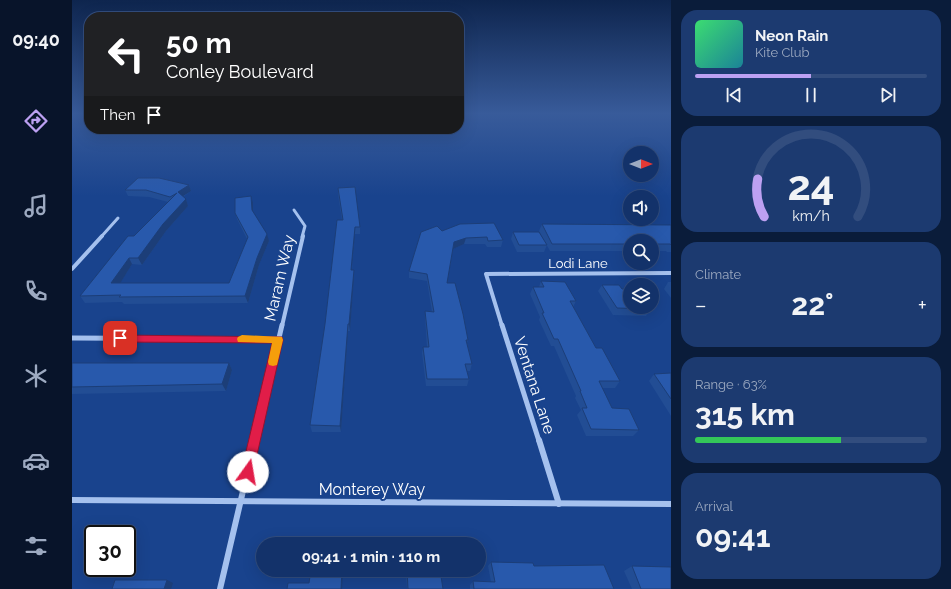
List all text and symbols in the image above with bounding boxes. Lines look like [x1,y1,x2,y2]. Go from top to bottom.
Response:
text: 50 m [166,27,232,60]
text: Neon Rain [755,27,828,45]
icon: left [100,28,152,80]
text: 09:40 [12,29,60,50]
text: Kite Club [755,45,810,60]
text: Conley Boulevard [166,61,314,82]
icon: previous [723,84,745,106]
icon: pause [800,84,822,106]
icon: next [877,84,899,106]
icon: arrive [143,104,165,126]
text: Then [100,106,135,124]
icon: directions [22,107,50,135]
north arrow [623,146,659,182]
map controls [623,146,659,314]
text: 24 [787,160,835,209]
button: sound [623,190,659,226]
icon: music [22,192,50,220]
text: km/h [792,207,830,223]
street label: Maram Way [260,233,299,323]
button: search [623,234,659,270]
street label: Lodi Lane [548,256,608,271]
text: Climate [695,267,741,282]
icon: phone [22,277,50,305]
button: layers [623,278,659,314]
text: 22° [791,287,833,322]
text: − [695,292,707,318]
text: + [918,292,927,318]
pin [103,321,137,355]
icon: arrive [109,327,131,349]
street label: Ventana Lane [510,334,559,436]
icon: climate [22,362,50,390]
text: Range · 63% [695,377,767,392]
text: 315 km [695,397,795,432]
icon: car [22,447,50,475]
position arrow [227,451,269,493]
street label: Monterey Way [319,480,426,499]
text: Arrival [695,499,733,514]
text: 09:41 [695,519,770,554]
speed limit sign: 30 [84,525,136,577]
icon: filters [22,532,50,560]
text: 09:41 · 1 min · 110 m [302,548,440,566]

